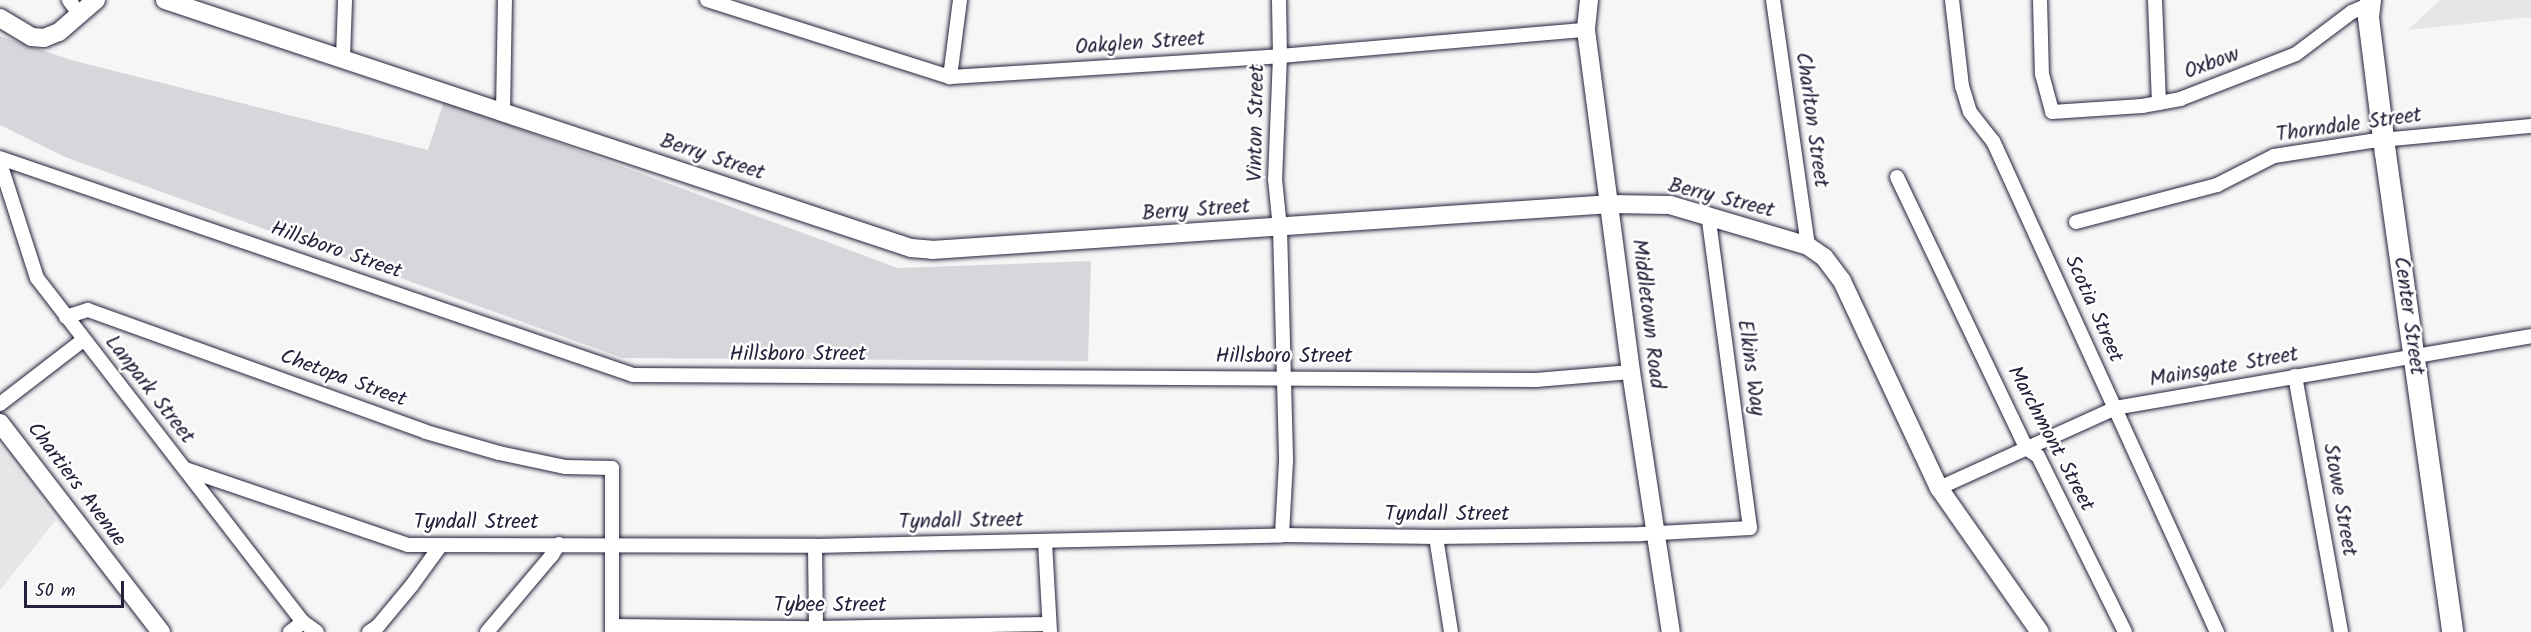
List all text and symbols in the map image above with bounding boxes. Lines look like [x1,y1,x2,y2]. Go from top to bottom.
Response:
street label: Oakglen Street [1074,27,1206,61]
street label: Oxbow [2181,42,2243,86]
street label: Charlton Street [1789,51,1833,189]
street label: Vinton Street [1243,64,1271,182]
street label: Thorndale Street [2275,103,2423,149]
street label: Berry Street [657,129,767,187]
street label: Berry Street [1665,174,1777,224]
street label: Berry Street [1141,195,1251,227]
street label: Hillsboro Street [267,217,405,285]
street label: Middletown Road [1625,238,1669,390]
street label: Scotia Street [2058,252,2128,366]
street label: Center Street [2387,255,2429,377]
street label: Elkins Way [1731,318,1769,418]
street label: Lanpark Street [99,331,199,449]
street label: Hillsboro Street [730,342,866,368]
street label: Mainsgate Street [2148,343,2300,393]
street label: Hillsboro Street [1216,344,1352,370]
street label: Chetopa Street [276,345,410,413]
street label: Marchmont Street [2001,362,2099,516]
street label: Chartiers Avenue [21,418,131,552]
street label: Stowe Street [2317,442,2361,558]
street label: Tyndall Street [1385,502,1509,528]
street label: Tyndall Street [899,508,1023,536]
street label: Tyndall Street [414,510,538,536]
scale bar [27,569,128,607]
text: 50 m [35,577,75,606]
street label: Tybee Street [774,593,886,619]

